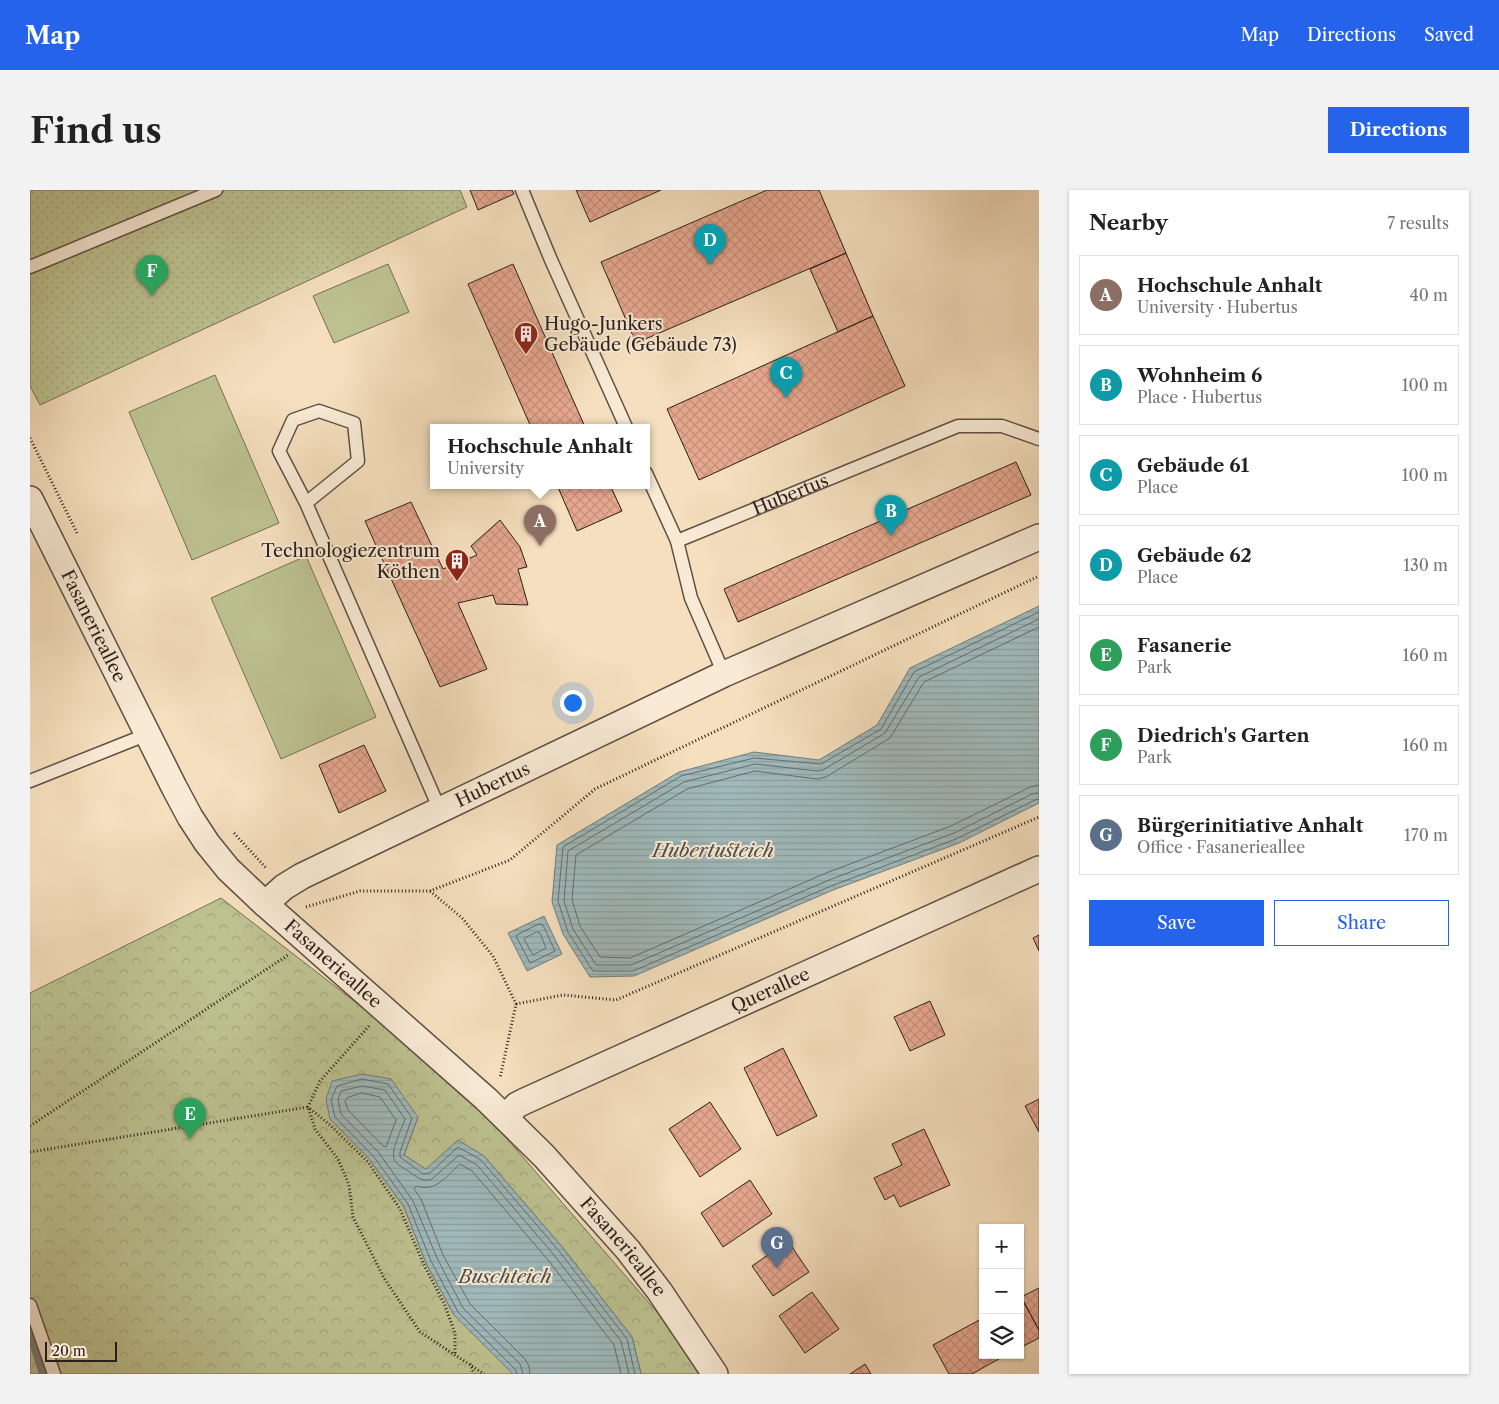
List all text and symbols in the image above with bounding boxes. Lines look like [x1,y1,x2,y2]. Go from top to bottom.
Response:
text: Map [25,21,80,50]
text: Map [1240,24,1279,46]
text: Directions [1307,24,1396,46]
text: Saved [1424,24,1474,46]
button: Directions [1328,107,1469,153]
text: Find us [30,109,162,152]
text: Nearby [1089,210,1168,235]
text: 7 results [1387,213,1449,233]
pin: D [694,224,726,265]
pin: F [136,255,168,296]
text: Hochschule Anhalt [1137,274,1322,297]
text: A [1100,285,1112,305]
text: 40 m [1409,285,1448,305]
text: University · Hubertus [1137,297,1298,317]
place label: Hugo-Junkers Gebäude (Gebäude 73) [544,313,737,356]
building icon: Hugo-Junkers Gebäude (Gebäude 73) [513,321,539,355]
pin: C [770,357,802,398]
text: Wohnheim 6 [1137,364,1262,387]
text: B [1100,375,1112,395]
text: 100 m [1402,375,1448,395]
text: Place · Hubertus [1137,387,1262,407]
popup [430,424,650,489]
text: Hochschule Anhalt [447,435,633,458]
text: Gebäude 61 [1137,454,1249,477]
text: University [447,458,524,478]
text: C [1100,465,1112,485]
text: 100 m [1402,465,1448,485]
street label: Hubertus [749,469,832,520]
text: Place [1137,477,1178,497]
pin: B [875,495,907,536]
pin: A [524,505,556,546]
place label: Technologiezentrum Köthen [261,540,440,583]
text: Gebäude 62 [1137,544,1252,567]
building icon: Technologiezentrum Köthen [444,548,470,582]
text: D [1099,555,1113,575]
text: 130 m [1403,555,1448,575]
street label: Fasanerieallee [56,566,131,686]
text: Place [1137,567,1178,587]
text: Fasanerie [1137,634,1232,657]
text: E [1100,645,1112,665]
text: 160 m [1403,645,1448,665]
text: Park [1137,657,1172,677]
your location [560,690,586,716]
text: Diedrich's Garten [1137,724,1310,747]
text: F [1101,735,1111,755]
text: 160 m [1403,735,1448,755]
text: Park [1137,747,1172,767]
street label: Hubertus [452,758,534,812]
text: Bürgerinitiative Anhalt [1137,814,1363,837]
text: G [1099,825,1113,845]
text: 170 m [1404,825,1448,845]
text: Office · Fasanerieallee [1137,837,1305,857]
water label: Hubertusteich [650,839,774,862]
button: Save [1089,900,1264,946]
button: Share [1274,900,1449,946]
street label: Fasanerieallee [280,915,386,1013]
street label: Querallee [727,963,813,1018]
pin: E [174,1098,206,1139]
street label: Fasanerieallee [575,1193,671,1301]
map controls [979,1224,1024,1359]
button: + [979,1224,1024,1269]
pin: G [761,1227,793,1268]
water label: Buschteich [456,1265,552,1288]
button: − [979,1269,1024,1314]
button: layers [979,1314,1024,1359]
scale bar [45,1339,118,1362]
text: 20 m [52,1342,86,1360]

